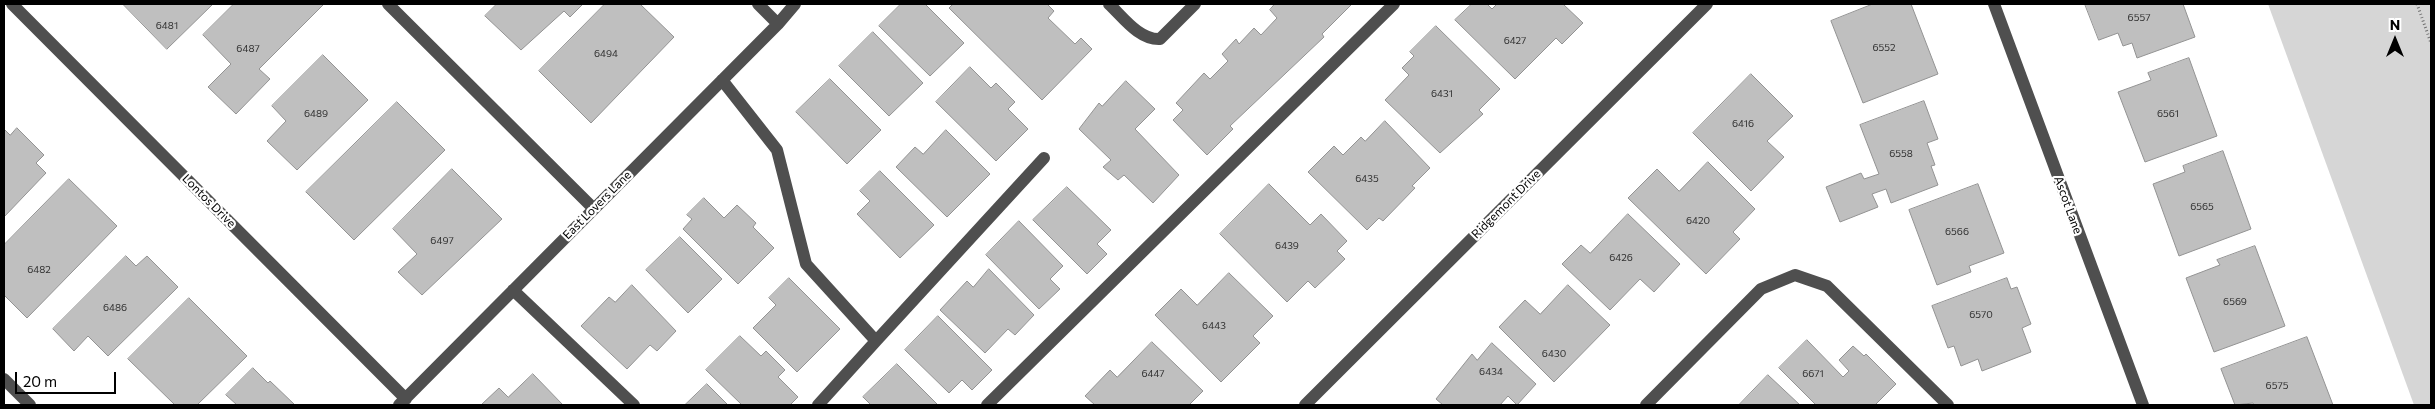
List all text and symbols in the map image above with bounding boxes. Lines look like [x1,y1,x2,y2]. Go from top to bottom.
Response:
house number: 6557 [2128,12,2150,24]
north arrow [2370,15,2420,65]
text: N [2390,16,2400,33]
house number: 6481 [156,20,178,32]
house number: 6427 [1504,35,1526,47]
house number: 6552 [1872,42,1896,54]
house number: 6487 [236,43,260,55]
house number: 6494 [594,48,618,60]
house number: 6431 [1431,88,1453,100]
house number: 6489 [304,108,328,120]
house number: 6561 [2157,108,2179,120]
house number: 6416 [1732,118,1754,130]
house number: 6558 [1889,148,1913,160]
street label: Ridgemont Drive [1469,167,1543,241]
street label: East Lovers Lane [560,168,634,242]
street label: Lontos Drive [179,171,239,231]
house number: 6435 [1355,173,1379,185]
street label: Ascot Lane [2051,174,2085,236]
house number: 6565 [2190,201,2214,213]
house number: 6420 [1686,215,1710,227]
house number: 6566 [1945,226,1969,238]
house number: 6497 [430,235,454,247]
house number: 6439 [1275,240,1299,252]
house number: 6426 [1609,252,1633,264]
house number: 6482 [27,264,51,276]
house number: 6569 [2223,296,2247,308]
house number: 6486 [103,302,127,314]
house number: 6570 [1969,309,1993,321]
house number: 6443 [1202,320,1226,332]
house number: 6430 [1542,348,1566,360]
scale bar [18,362,119,394]
house number: 6434 [1479,366,1503,378]
house number: 6447 [1141,368,1165,380]
house number: 6671 [1802,368,1824,380]
text: 20 m [23,372,57,390]
house number: 6575 [2266,380,2288,392]

